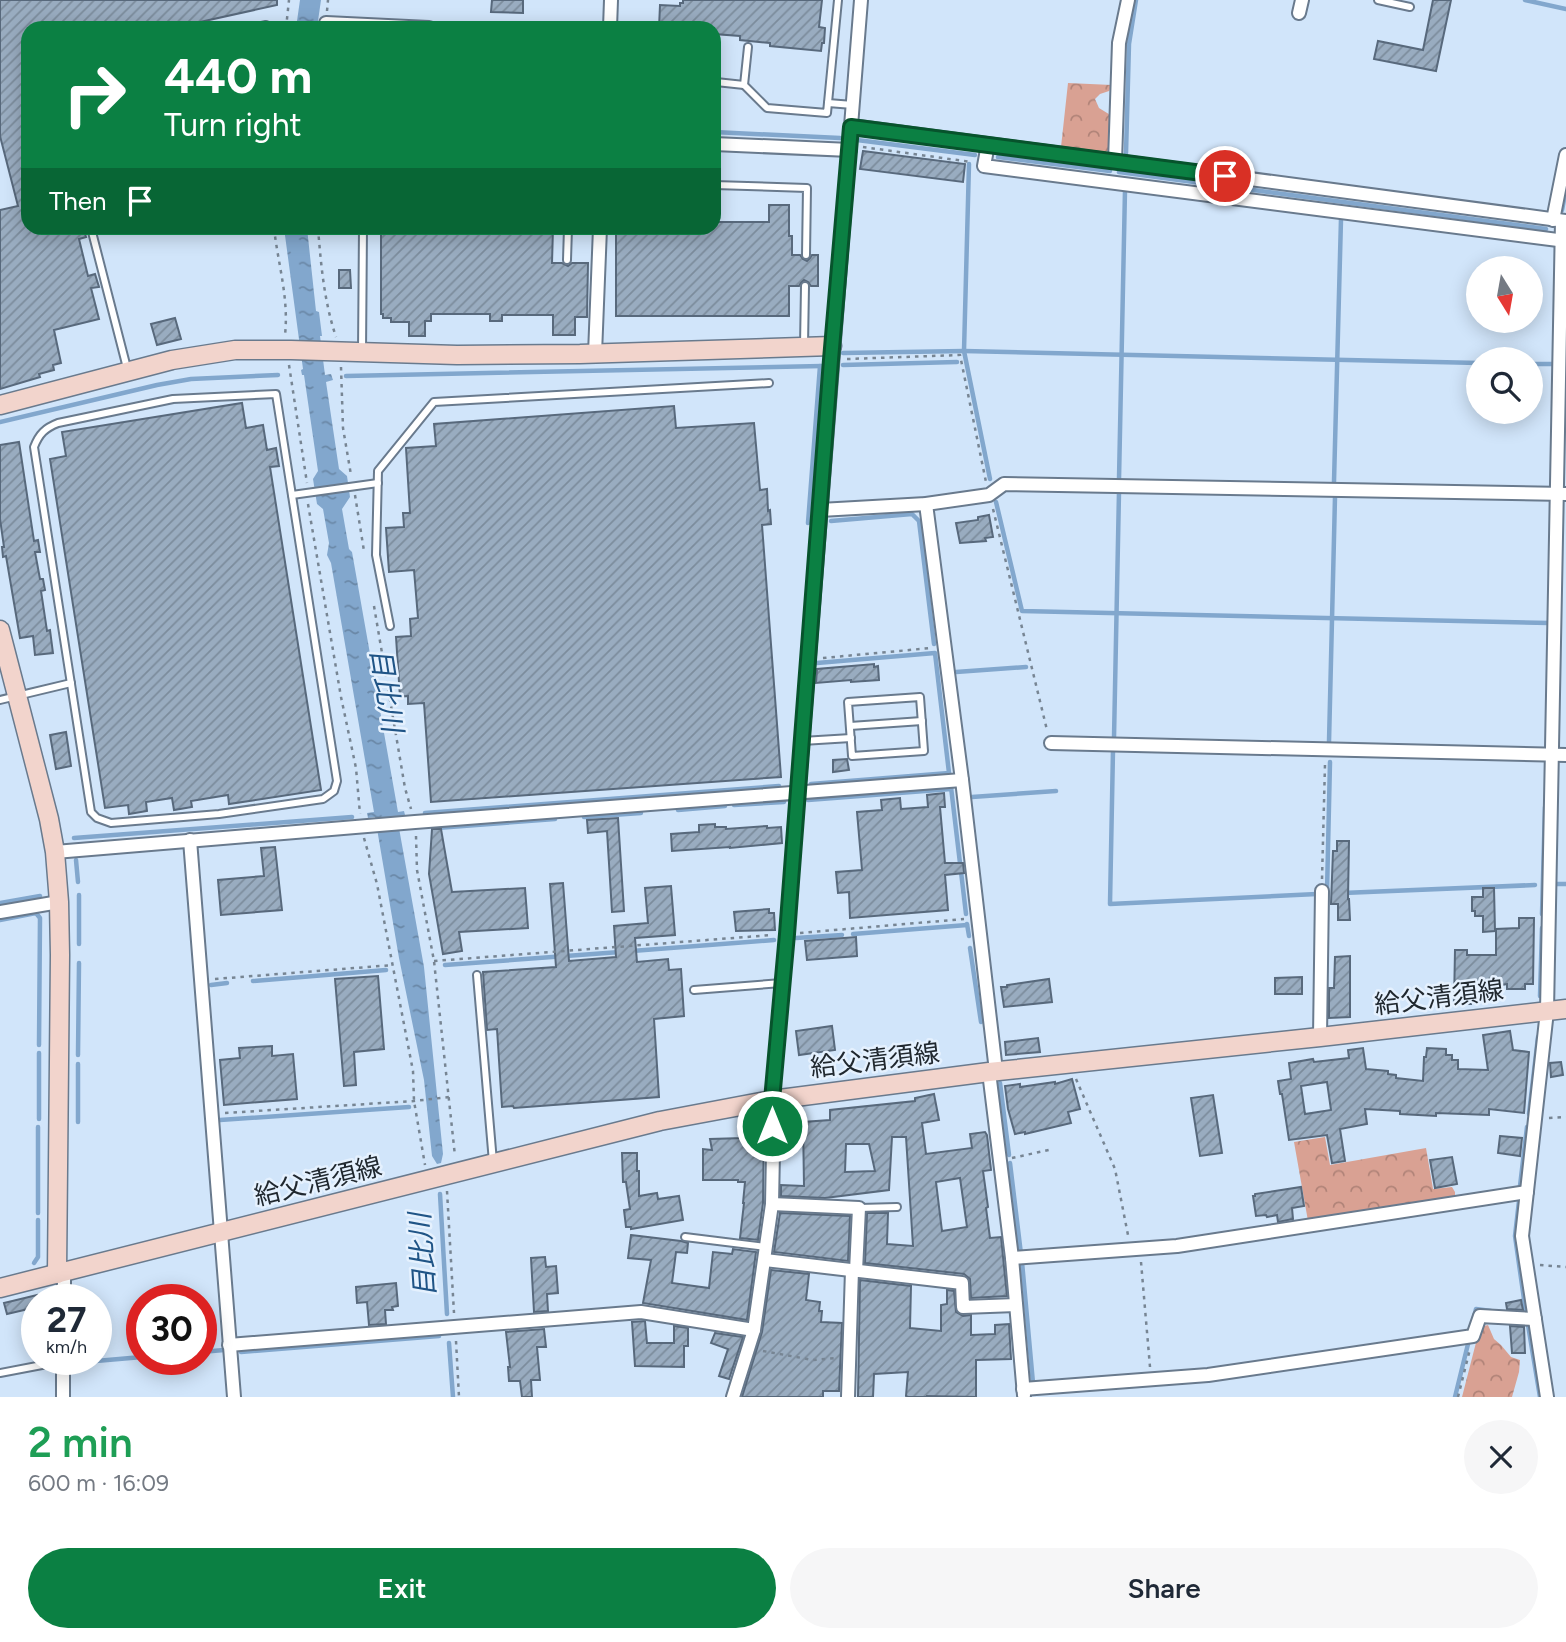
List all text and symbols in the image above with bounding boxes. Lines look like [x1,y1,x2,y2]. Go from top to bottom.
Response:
text: 440 m [164,46,312,105]
icon: right [49,49,140,140]
text: Turn right [164,106,302,144]
pin [1195,146,1255,206]
icon: arrive [1206,157,1244,195]
icon: arrive [121,182,159,220]
text: Then [49,185,107,217]
north arrow [1466,256,1544,332]
map controls [1466,256,1543,424]
button: search [1466,347,1543,424]
water label: 目比川 [364,646,411,737]
street label: 給父清須線 [1373,973,1505,1021]
street label: 給父清須線 [809,1036,941,1084]
position arrow [735,1089,809,1163]
street label: 給父清須線 [251,1150,385,1212]
water label: 目比川 [402,1209,442,1298]
speed limit sign: 30 [126,1284,217,1375]
text: 27 [47,1299,86,1341]
text: km/h [46,1336,87,1358]
text: 2 min [28,1417,133,1468]
button: close [1464,1420,1538,1494]
text: 600 m · 16:09 [28,1469,169,1497]
button: Exit [28,1548,776,1628]
button: Share [790,1548,1538,1628]

